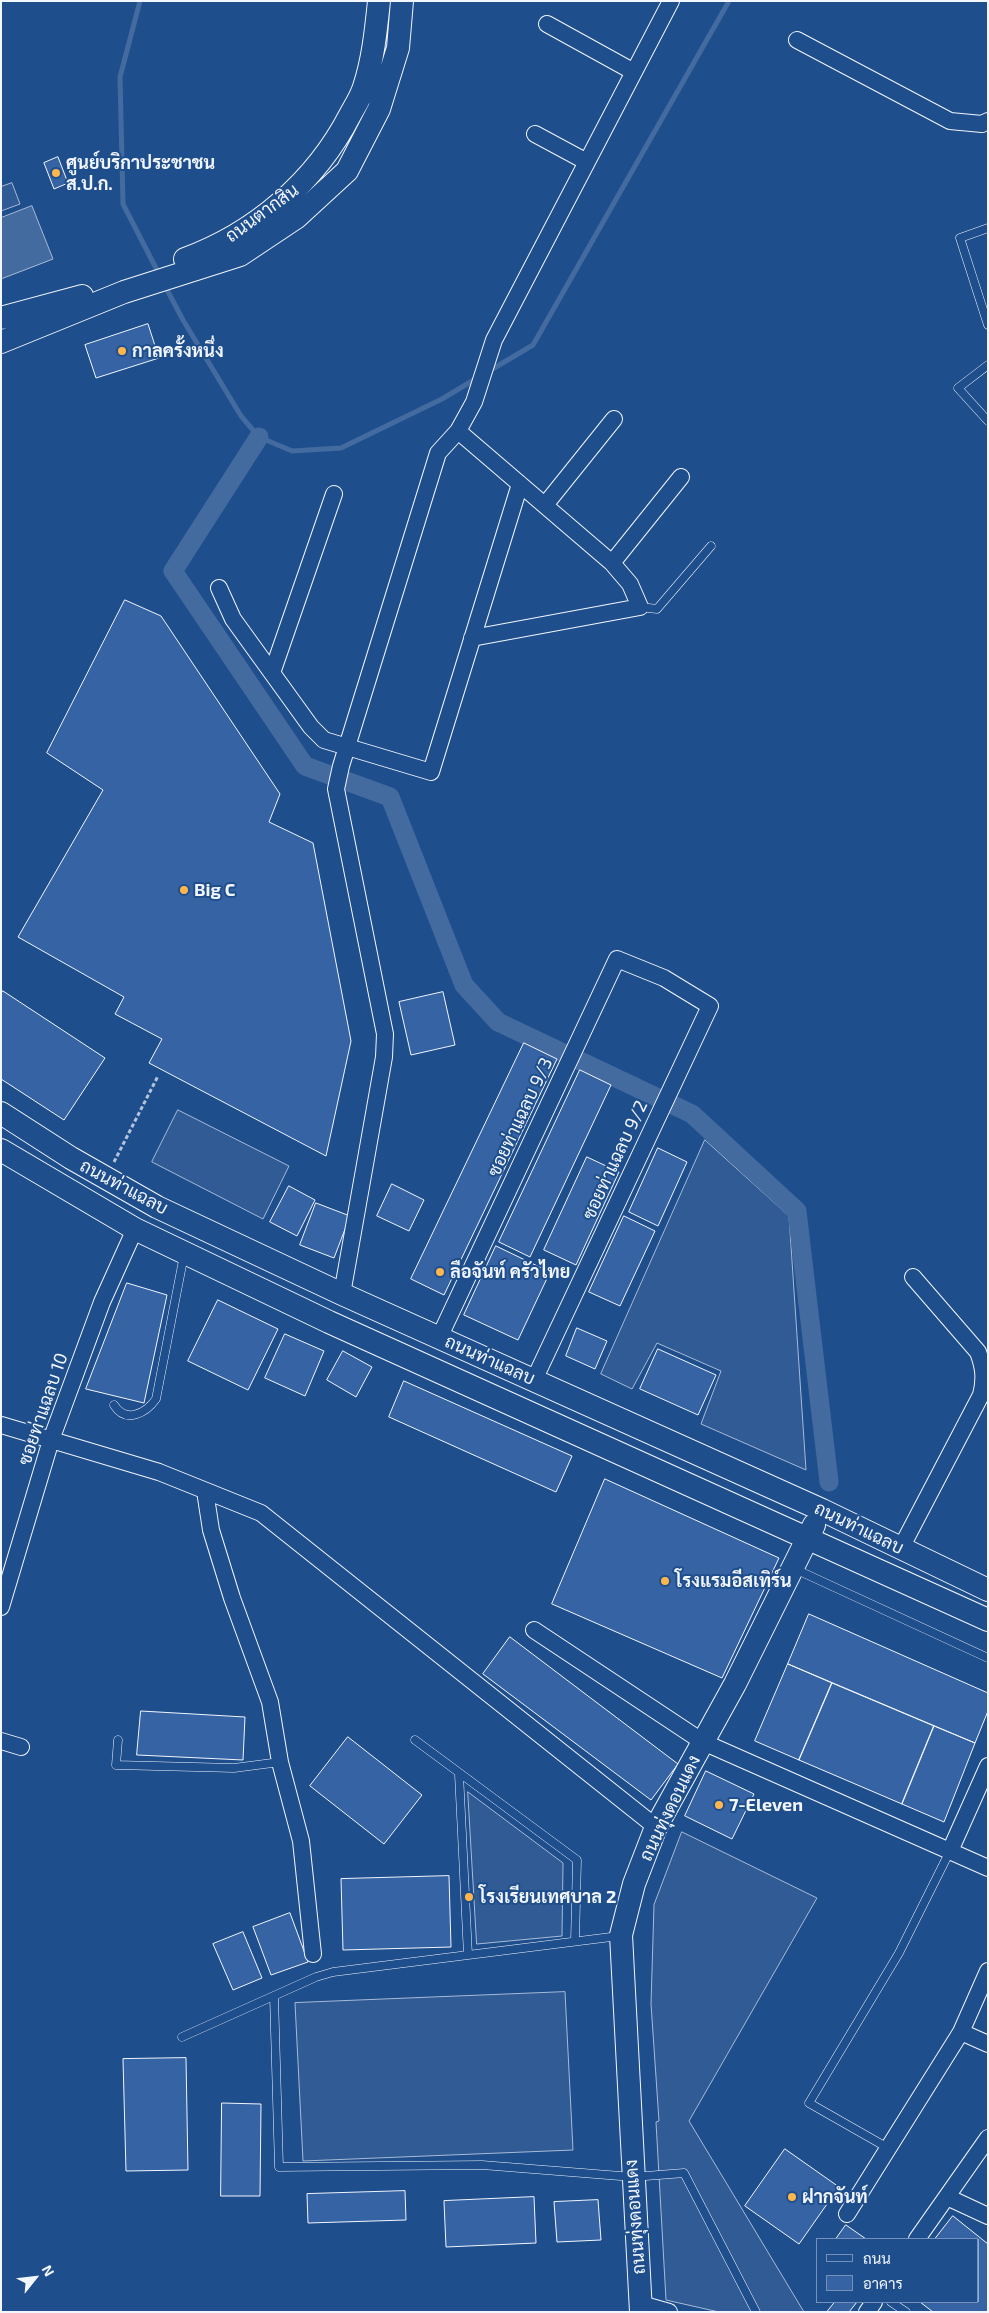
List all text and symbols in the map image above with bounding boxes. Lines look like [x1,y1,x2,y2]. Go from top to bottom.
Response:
place label: ศูนย์บริกาประชาชน ส.ป.ก. [66,152,215,194]
marker: ศูนย์บริกาประชาชน ส.ป.ก. [50,167,62,179]
street label: ถนนตากสิน [221,179,303,247]
place label: กาลครั้งหนึ่ง [132,340,224,362]
marker: กาลครั้งหนึ่ง [116,345,128,357]
place label: Big C [194,879,235,901]
marker: Big C [178,884,190,896]
street label: ซอยท่าแฉลบ 9/3 [483,1054,557,1180]
street label: ซอยท่าแฉลบ 9/2 [578,1097,652,1223]
street label: ถนนท่าแฉลบ [76,1155,172,1219]
place label: ลือจันท์ ครัวไทย [450,1261,570,1283]
marker: ลือจันท์ ครัวไทย [434,1266,446,1278]
street label: ถนนท่าแฉลบ [441,1330,539,1390]
street label: ซอยท่าแฉลบ 10 [14,1350,72,1468]
street label: ถนนท่าแฉลบ [811,1497,907,1559]
place label: โรงแรมอีสเทิร์น [675,1570,792,1592]
marker: โรงแรมอีสเทิร์น [659,1575,671,1587]
street label: ถนนทุ่งดอนแดง [635,1751,705,1865]
place label: 7-Eleven [729,1794,803,1816]
marker: 7-Eleven [713,1799,725,1811]
place label: โรงเรียนเทศบาล 2 [479,1886,616,1908]
marker: โรงเรียนเทศบาล 2 [463,1891,475,1903]
street label: ถนนทุ่งดอนแดง [620,2159,650,2275]
place label: ฝากจันท์ [802,2186,868,2208]
marker: ฝากจันท์ [786,2191,798,2203]
legend [816,2238,979,2303]
text: ถนน [863,2249,891,2267]
north arrow [10,2253,60,2303]
text: N [39,2262,58,2279]
text: อาคาร [863,2274,903,2292]

